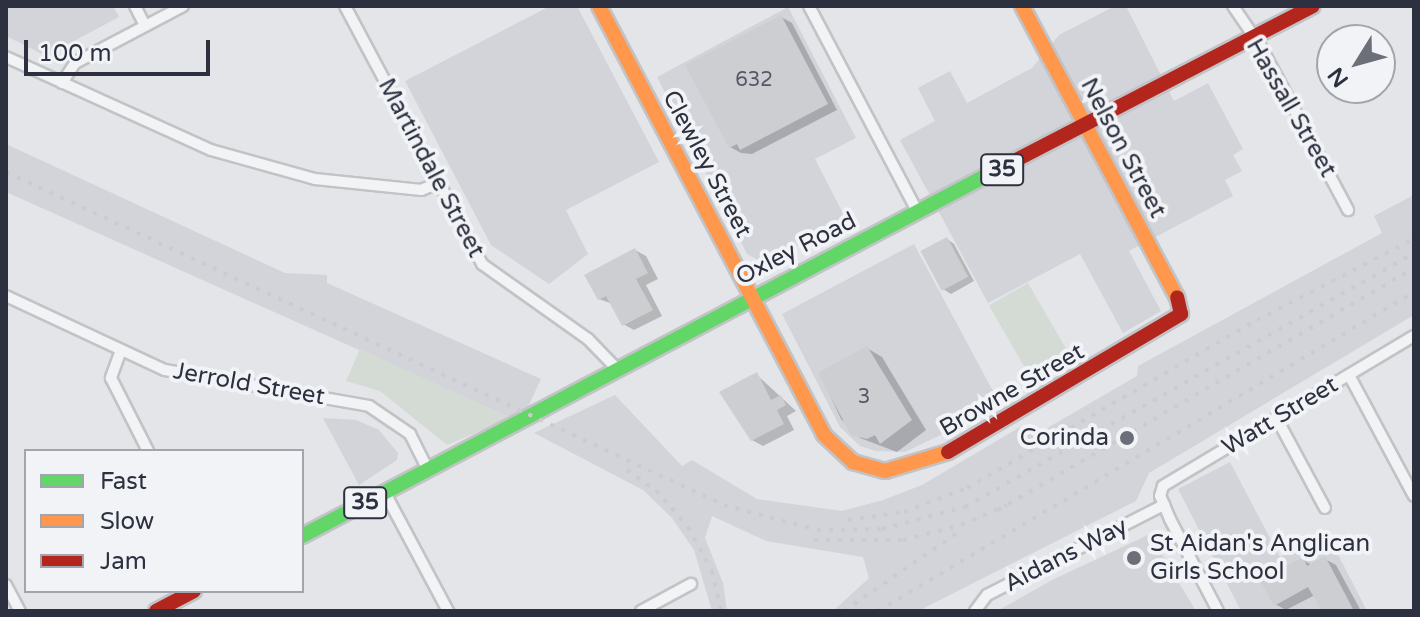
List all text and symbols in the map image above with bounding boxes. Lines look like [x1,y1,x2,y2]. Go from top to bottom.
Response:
scale bar [28,24,214,74]
north arrow [1316,24,1396,104]
street label: Hassall Street [1240,34,1342,182]
text: 100 m [38,39,112,68]
text: N [1323,62,1354,92]
house number: 632 [735,68,773,92]
street label: Nelson Street [1074,73,1172,223]
street label: Martindale Street [372,74,490,262]
street label: Clewley Street [656,86,758,242]
road number: 35 [980,152,1024,188]
street label: Oxley Road [731,206,861,292]
street label: Browne Street [935,337,1089,443]
street label: Jerrold Street [171,357,327,411]
street label: Watt Street [1217,370,1343,462]
house number: 3 [858,385,870,409]
place label: Corinda [1020,424,1109,452]
marker: Corinda [1116,427,1138,449]
legend [24,449,304,593]
text: Fast [100,467,147,496]
road number: 35 [343,485,387,521]
text: Slow [100,507,154,536]
street label: Aidans Way [1000,512,1132,598]
place label: St Aidan's Anglican Girls School [1150,530,1370,586]
text: Jam [100,547,147,576]
marker: St Aidan's Anglican Girls School [1125,549,1143,567]

